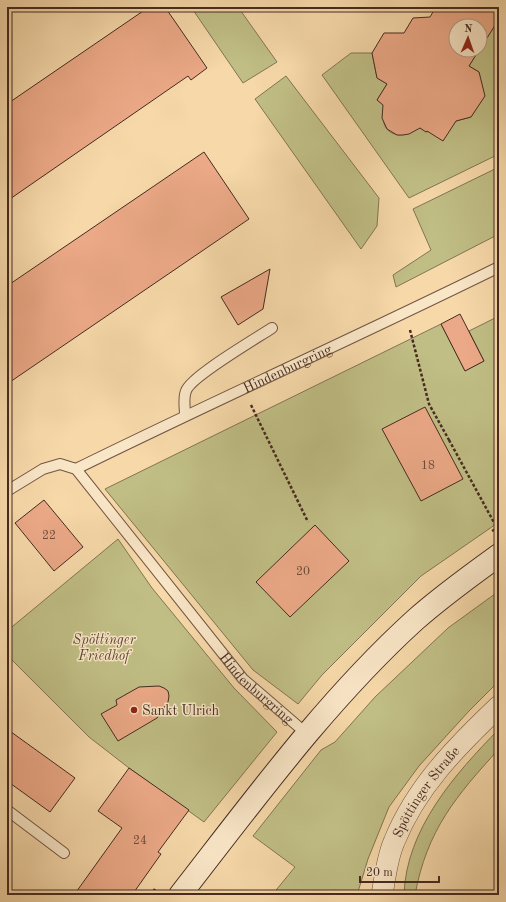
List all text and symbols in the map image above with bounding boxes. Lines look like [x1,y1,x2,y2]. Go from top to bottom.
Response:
north arrow [448,18,488,58]
text: N [464,24,473,35]
street label: Hindenburgring [241,342,335,396]
house number: 18 [421,460,435,472]
house number: 22 [42,530,56,542]
house number: 20 [296,566,310,578]
park label: Spöttinger Friedhof [73,633,136,664]
street label: Hindenburgring [217,650,296,727]
place label: Sankt Ulrich [142,704,220,718]
marker: Sankt Ulrich [129,705,139,715]
street label: Spöttinger Straße [391,744,463,840]
house number: 24 [133,835,147,847]
scale bar [360,858,439,884]
text: 20 m [366,867,393,879]

